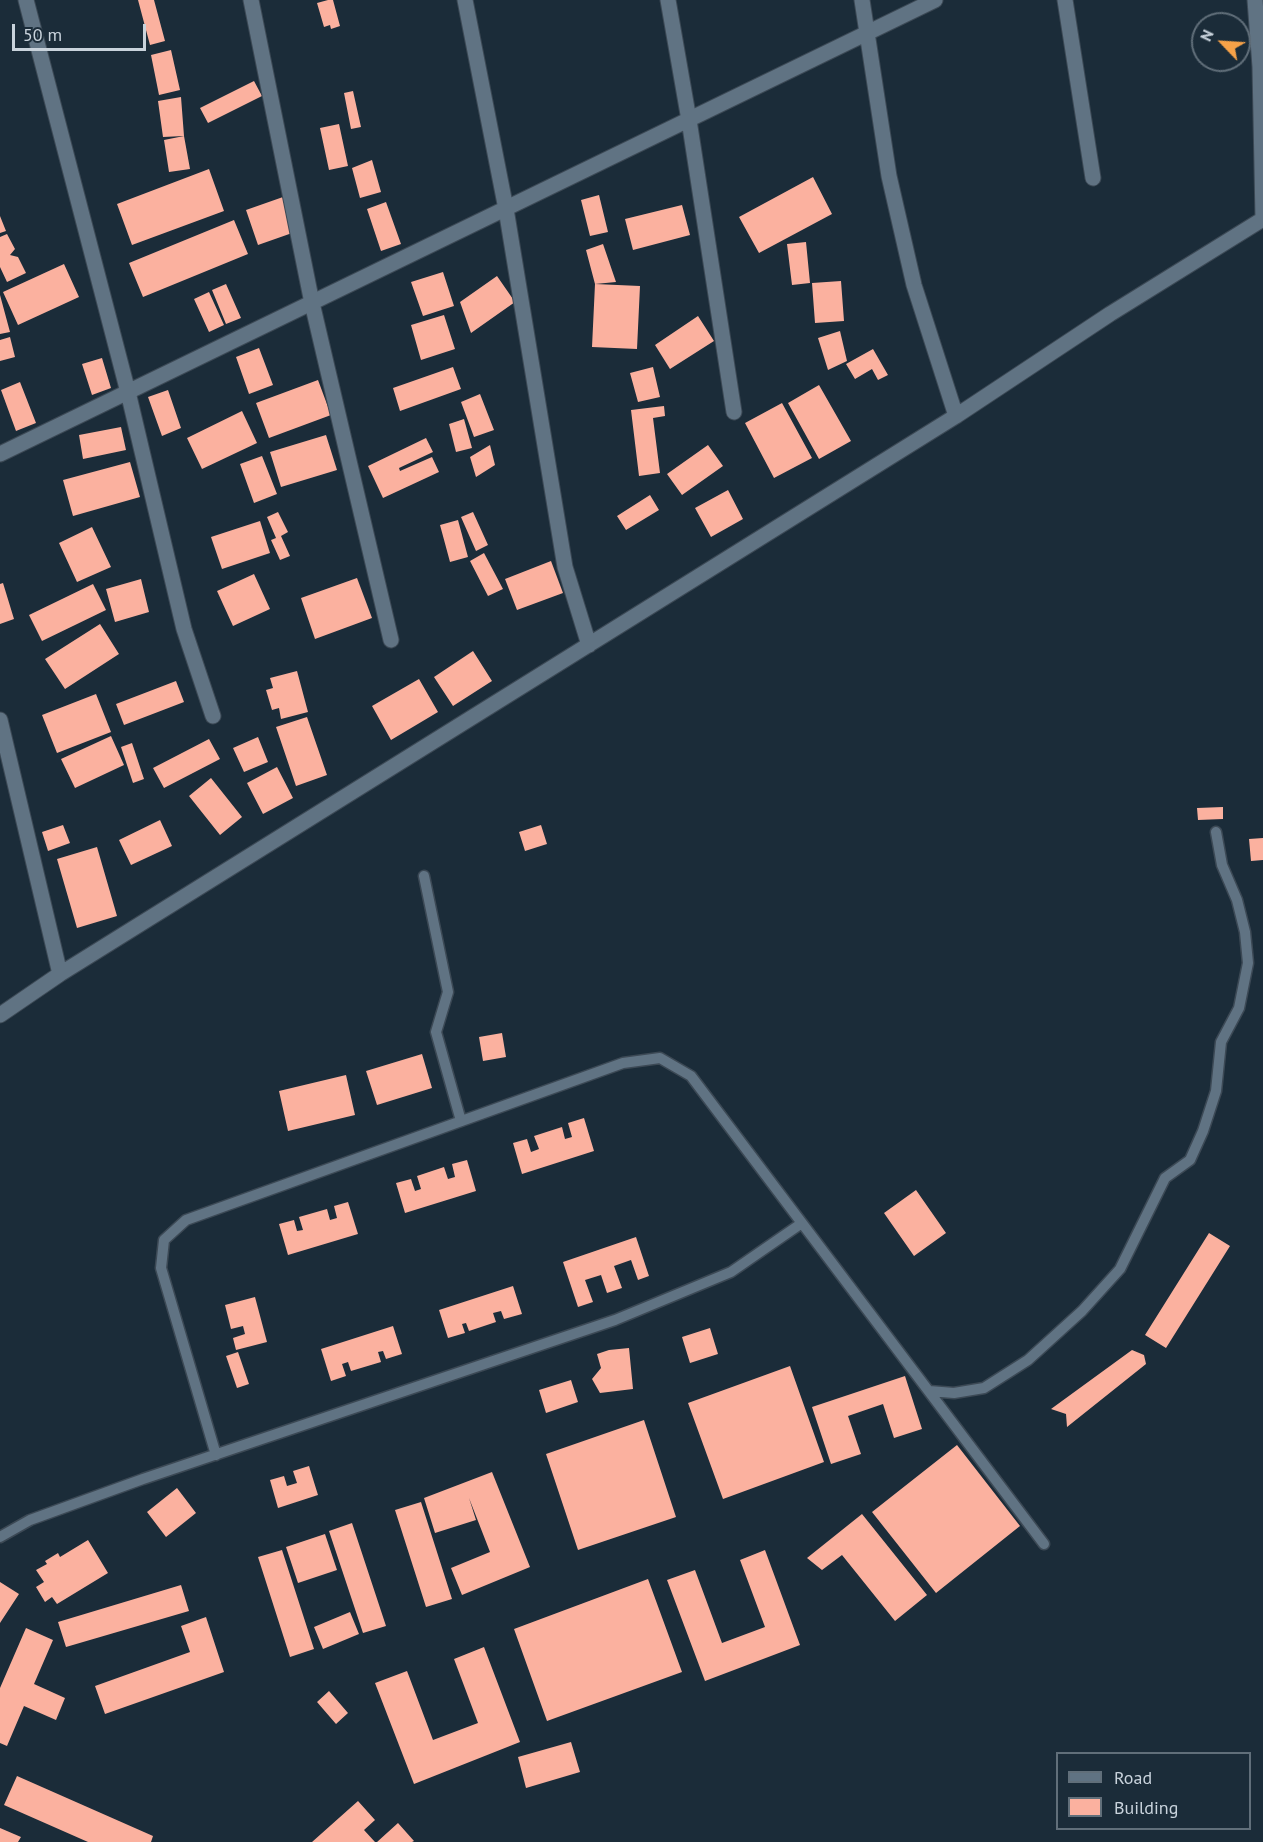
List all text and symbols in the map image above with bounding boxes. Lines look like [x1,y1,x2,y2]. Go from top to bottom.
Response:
scale bar [15,12,148,50]
north arrow [1191,12,1251,72]
text: 50 m [23,23,62,46]
text: N [1195,26,1218,44]
legend [1056,1752,1251,1830]
text: Road [1114,1766,1152,1789]
text: Building [1114,1796,1178,1819]

